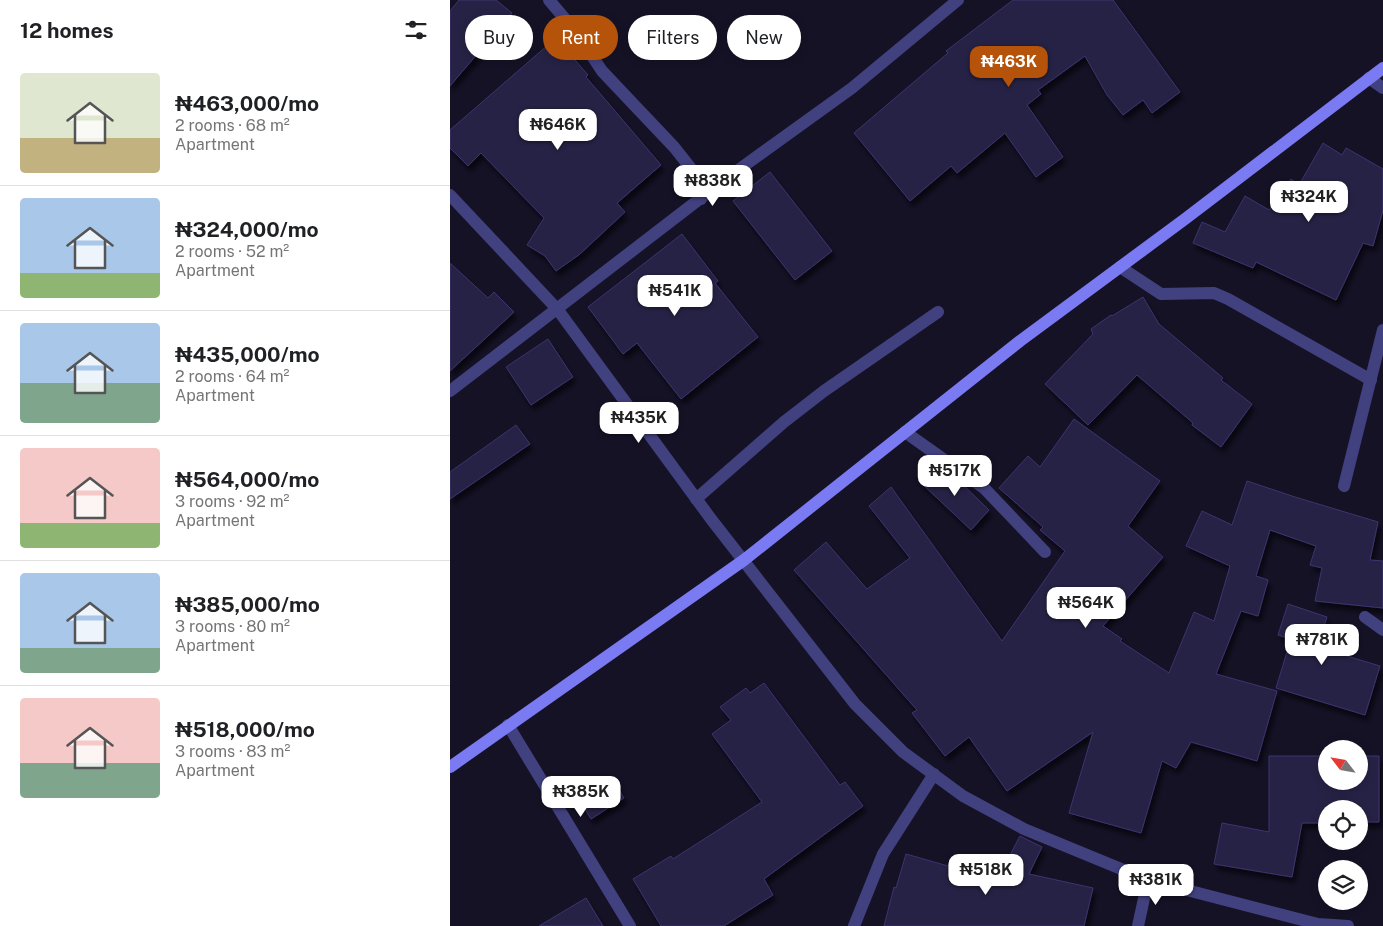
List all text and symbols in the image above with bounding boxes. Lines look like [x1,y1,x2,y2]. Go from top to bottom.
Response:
chip: Buy [465,15,533,60]
chip: Rent [543,15,618,60]
chip: Filters [628,15,717,60]
chip: New [727,15,801,60]
icon: filters [402,16,430,44]
text: 12 homes [20,18,114,43]
pin: ₦463K [974,46,1044,88]
text: ₦463K [981,52,1037,71]
text: ₦463,000/mo [175,91,319,116]
icon: home [60,93,120,153]
pin: ₦646K [523,108,593,151]
text: ₦646K [530,115,586,134]
text: 2 rooms · 68 m² [175,116,290,135]
text: Apartment [175,135,255,154]
pin: ₦838K [678,164,748,207]
text: ₦838K [685,171,741,190]
pin: ₦324K [1274,180,1344,223]
text: ₦324K [1281,187,1337,206]
text: ₦324,000/mo [175,217,319,242]
icon: home [60,218,120,278]
text: 2 rooms · 52 m² [175,242,289,261]
text: Apartment [175,261,255,280]
pin: ₦541K [640,274,710,317]
text: ₦541K [649,281,701,300]
text: ₦435,000/mo [175,342,320,367]
icon: home [60,343,120,403]
text: 2 rooms · 64 m² [175,367,289,386]
text: Apartment [175,386,255,405]
pin: ₦435K [604,402,674,444]
text: ₦435K [611,408,667,427]
pin: ₦517K [920,454,990,497]
text: ₦517K [929,461,981,480]
text: ₦564,000/mo [175,467,319,492]
icon: home [60,468,120,528]
text: 3 rooms · 92 m² [175,492,289,511]
text: Apartment [175,511,255,530]
pin: ₦564K [1051,586,1121,629]
text: ₦385,000/mo [175,592,320,617]
icon: home [60,593,120,653]
text: ₦564K [1058,593,1114,612]
text: 3 rooms · 80 m² [175,617,290,636]
pin: ₦781K [1287,624,1357,666]
text: ₦781K [1296,630,1348,649]
text: Apartment [175,636,255,655]
text: ₦518,000/mo [175,717,315,742]
icon: home [60,718,120,778]
north arrow [1318,740,1368,790]
map controls [1318,740,1368,910]
text: 3 rooms · 83 m² [175,742,290,761]
text: Apartment [175,761,255,780]
pin: ₦385K [546,776,616,818]
text: ₦385K [553,782,609,801]
button: locate [1318,800,1368,850]
pin: ₦518K [951,854,1021,896]
text: ₦518K [959,860,1013,879]
button: layers [1318,860,1368,910]
pin: ₦381K [1121,864,1191,906]
text: ₦381K [1130,870,1182,889]

